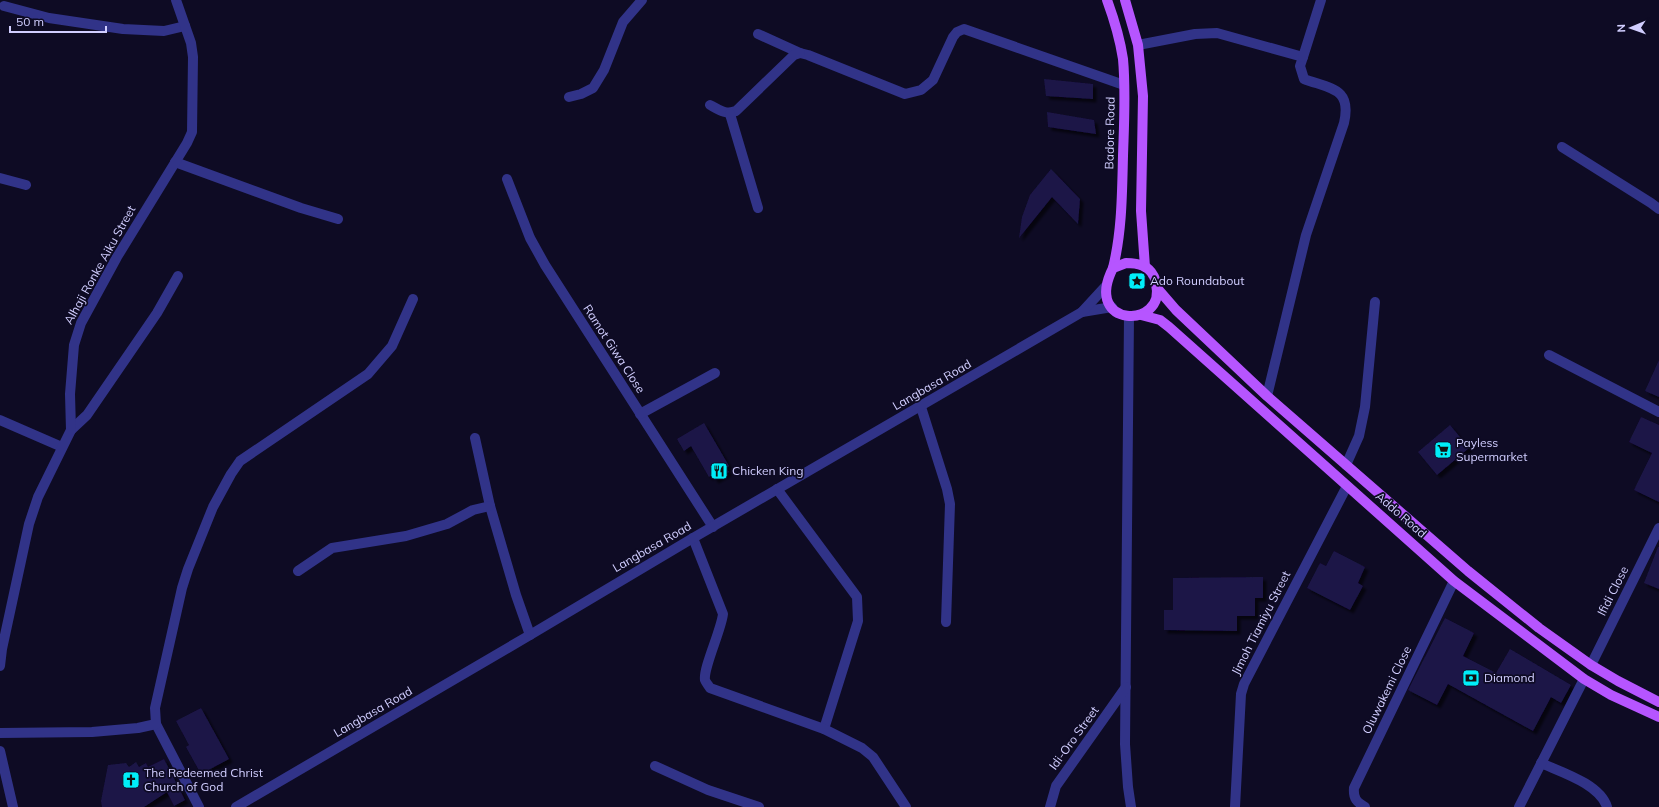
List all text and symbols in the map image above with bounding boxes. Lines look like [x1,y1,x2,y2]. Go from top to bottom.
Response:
scale bar [10,8,106,34]
north arrow [1611,8,1651,48]
text: 50 m [16,14,44,29]
text: N [1614,24,1628,33]
street label: Badore Road [1101,96,1118,170]
street label: Alhaji Ronke Aiku Street [61,203,139,327]
place icon: Ado Roundabout [1127,271,1147,291]
place label: Ado Roundabout [1150,273,1245,288]
street label: Ramot Giwa Close [580,302,649,396]
street label: Langbasa Road [890,356,974,413]
place label: Payless Supermarket [1456,435,1527,464]
supermarket icon: Payless Supermarket [1433,440,1453,460]
restaurant icon: Chicken King [709,461,729,481]
place label: Chicken King [732,463,804,478]
street label: Addo Road [1373,488,1430,541]
street label: Langbasa Road [610,518,694,575]
street label: Ifidi Close [1594,563,1631,618]
street label: Jimoh Tiamiyu Street [1228,568,1293,677]
street label: Oluwakemi Close [1359,643,1414,736]
bank icon: Diamond [1461,668,1481,688]
place label: Diamond [1484,670,1535,685]
street label: Langbasa Road [331,683,415,740]
street label: Idi-Oro Street [1045,703,1102,772]
place label: The Redeemed Christ Church of God [144,765,263,794]
church icon: The Redeemed Christ Church of God [121,770,141,790]

